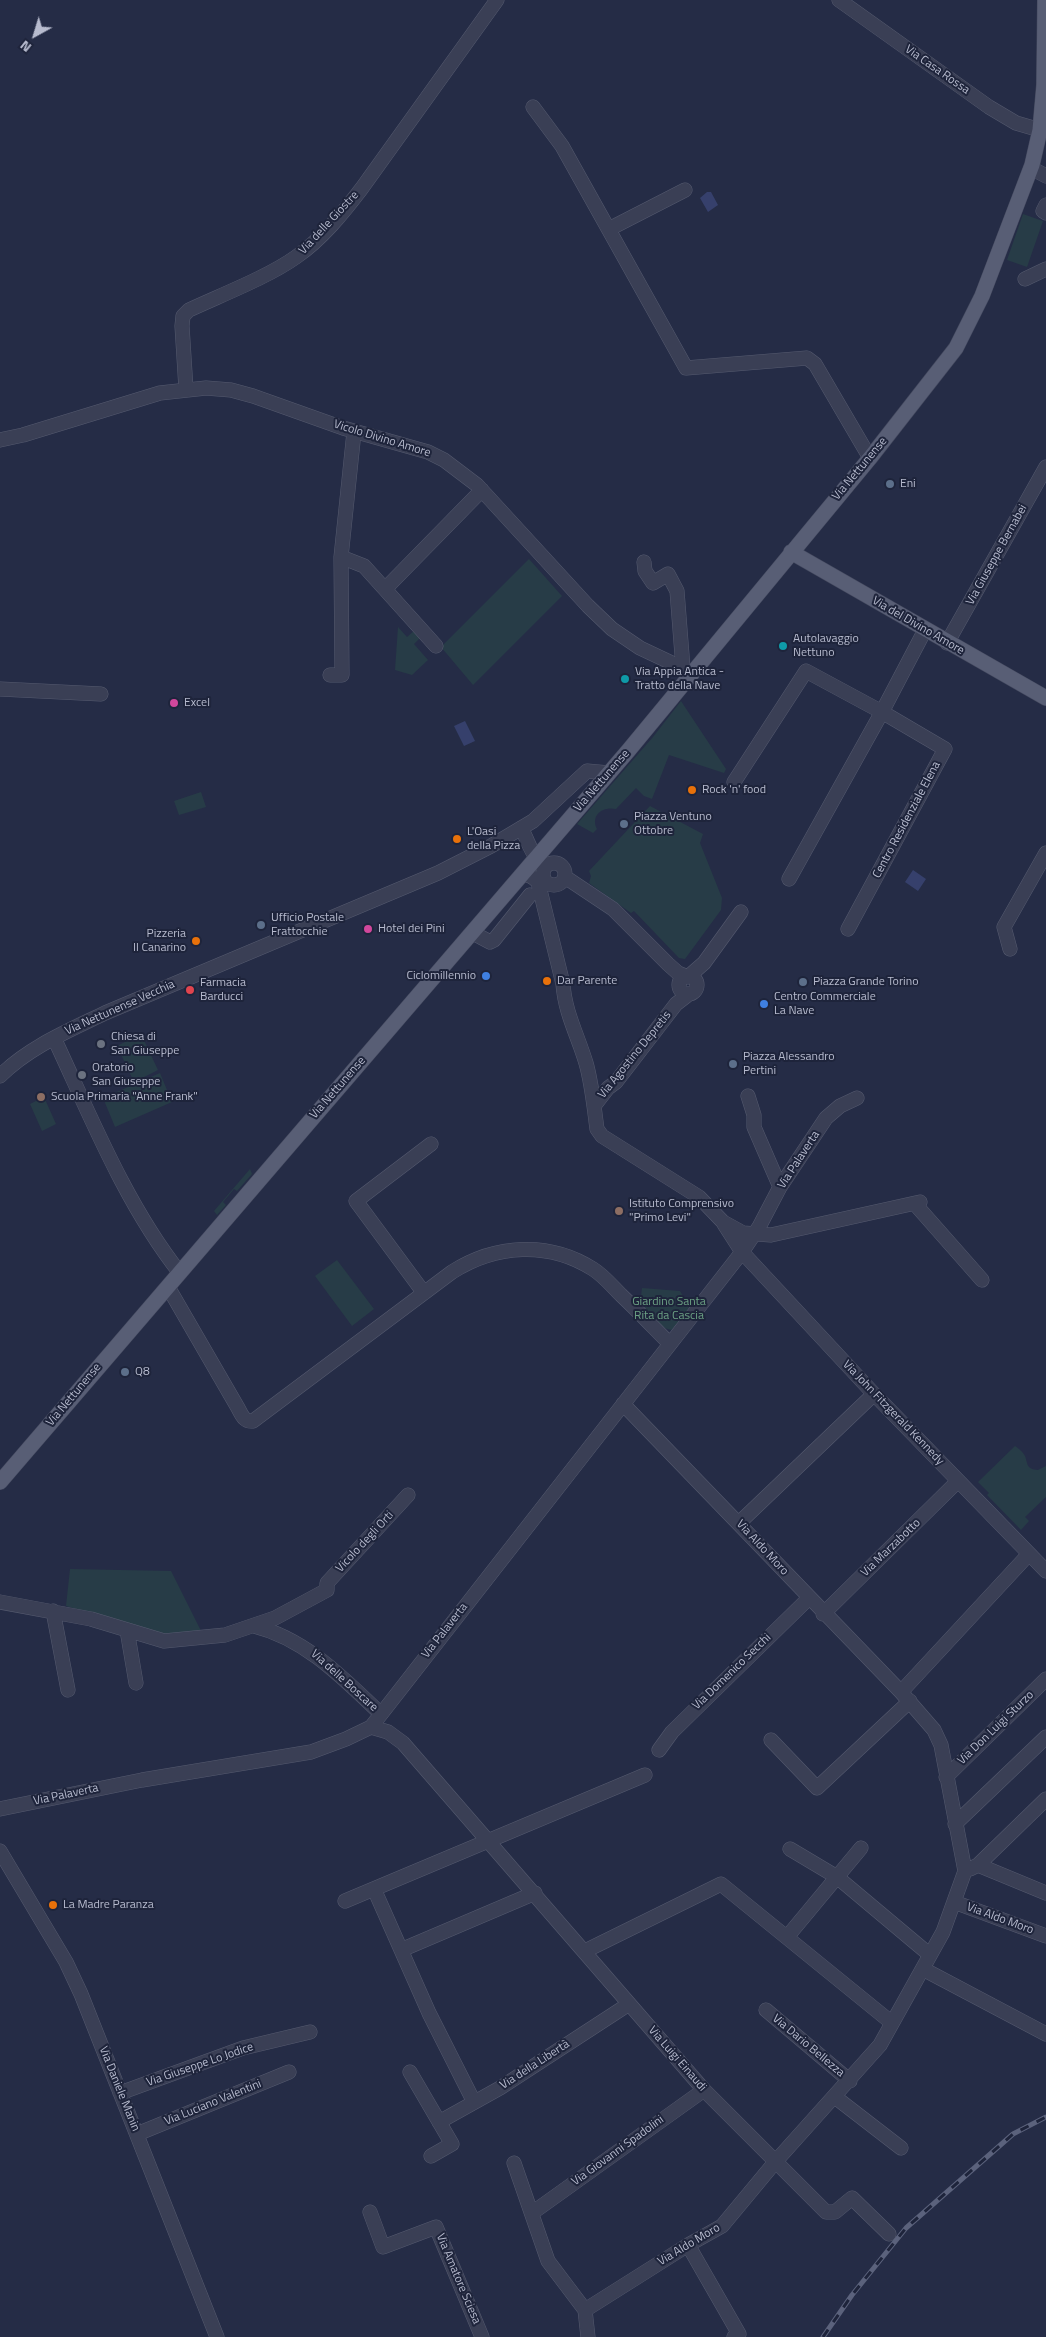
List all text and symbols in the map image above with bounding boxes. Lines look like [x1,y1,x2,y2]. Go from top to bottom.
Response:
north arrow [10,10,60,60]
text: N [15,36,36,58]
street label: Via Casa Rossa [902,42,972,98]
street label: Via delle Giostre [296,188,362,258]
street label: Vicolo Divino Amore [332,417,432,461]
street label: Via Nettunense [830,435,890,503]
place label: Eni [900,477,916,491]
marker: Eni [884,478,896,490]
street label: Via Giuseppe Bernabei [963,502,1031,608]
street label: Via del Divino Amore [869,594,967,658]
place label: Autolavaggio Nettuno [793,632,859,660]
marker: Autolavaggio Nettuno [777,640,789,652]
place label: Via Appia Antica - Tratto della Nave [635,665,724,693]
marker: Via Appia Antica - Tratto della Nave [619,673,631,685]
place label: Excel [184,696,210,710]
marker: Excel [168,697,180,709]
street label: Via Nettunense [571,747,633,815]
street label: Centro Residenziale Elena [870,759,944,881]
place label: Rock 'n' food [702,783,766,797]
marker: Rock 'n' food [686,784,698,796]
place label: Piazza Ventuno Ottobre [634,810,712,838]
marker: Piazza Ventuno Ottobre [618,818,630,830]
place label: L'Oasi della Pizza [467,825,520,853]
marker: L'Oasi della Pizza [451,833,463,845]
place label: Ufficio Postale Frattocchie [271,911,344,939]
marker: Ufficio Postale Frattocchie [255,919,267,931]
place label: Hotel dei Pini [378,922,445,936]
marker: Hotel dei Pini [362,923,374,935]
place label: Pizzeria Il Canarino [133,927,186,955]
marker: Pizzeria Il Canarino [190,935,202,947]
place label: Ciclomillennio [406,969,476,983]
marker: Ciclomillennio [480,970,492,982]
place label: Dar Parente [557,974,617,988]
marker: Dar Parente [541,975,553,987]
place label: Piazza Grande Torino [813,975,918,989]
place label: Farmacia Barducci [200,976,246,1004]
marker: Piazza Grande Torino [797,976,809,988]
street label: Via Nettunense Vecchia [63,977,177,1039]
marker: Farmacia Barducci [184,984,196,996]
place label: Centro Commerciale La Nave [774,990,876,1018]
marker: Centro Commerciale La Nave [758,998,770,1010]
street label: Via Agostino Depretis [595,1008,675,1102]
place label: Chiesa di San Giuseppe [111,1030,179,1058]
marker: Chiesa di San Giuseppe [95,1038,107,1050]
place label: Piazza Alessandro Pertini [743,1050,835,1078]
street label: Via Nettunense [307,1054,369,1122]
marker: Piazza Alessandro Pertini [727,1058,739,1070]
place label: Oratorio San Giuseppe [92,1061,160,1089]
marker: Oratorio San Giuseppe [76,1069,88,1081]
place label: Scuola Primaria "Anne Frank" [51,1090,198,1104]
marker: Scuola Primaria "Anne Frank" [35,1091,47,1103]
street label: Via Palaverta [775,1128,823,1192]
place label: Istituto Comprensivo "Primo Levi" [629,1197,734,1225]
marker: Istituto Comprensivo "Primo Levi" [613,1205,625,1217]
park label: Giardino Santa Rita da Cascia [632,1295,706,1323]
street label: Via John Fitzgerald Kennedy [839,1358,947,1468]
street label: Via Nettunense [44,1361,104,1429]
place label: Q8 [135,1365,150,1379]
marker: Q8 [119,1366,131,1378]
street label: Vicolo degli Orti [333,1508,397,1576]
street label: Via Marzabotto [858,1516,924,1580]
street label: Via Aldo Moro [733,1517,791,1579]
street label: Via Palaverta [419,1601,471,1661]
street label: Via Domenico Secchi [690,1631,774,1713]
street label: Via delle Boscare [307,1647,381,1715]
street label: Via Don Luigi Sturzo [955,1688,1037,1768]
street label: Via Palaverta [32,1781,100,1809]
place label: La Madre Paranza [63,1898,154,1912]
marker: La Madre Paranza [47,1899,59,1911]
street label: Via Aldo Moro [965,1900,1035,1938]
street label: Via Dario Bellezza [769,2012,847,2080]
street label: Via Luigi Einaudi [645,2024,709,2094]
street label: Via della Libertà [498,2037,572,2093]
street label: Via Giuseppe Lo Jodice [145,2040,255,2090]
street label: Via Daniele Manin [95,2044,143,2134]
street label: Via Luciano Valentini [162,2077,264,2129]
street label: Via Giovanni Spadolini [569,2113,667,2189]
street label: Via Aldo Moro [655,2221,723,2269]
street label: Via Amatore Sciesa [432,2232,484,2326]

